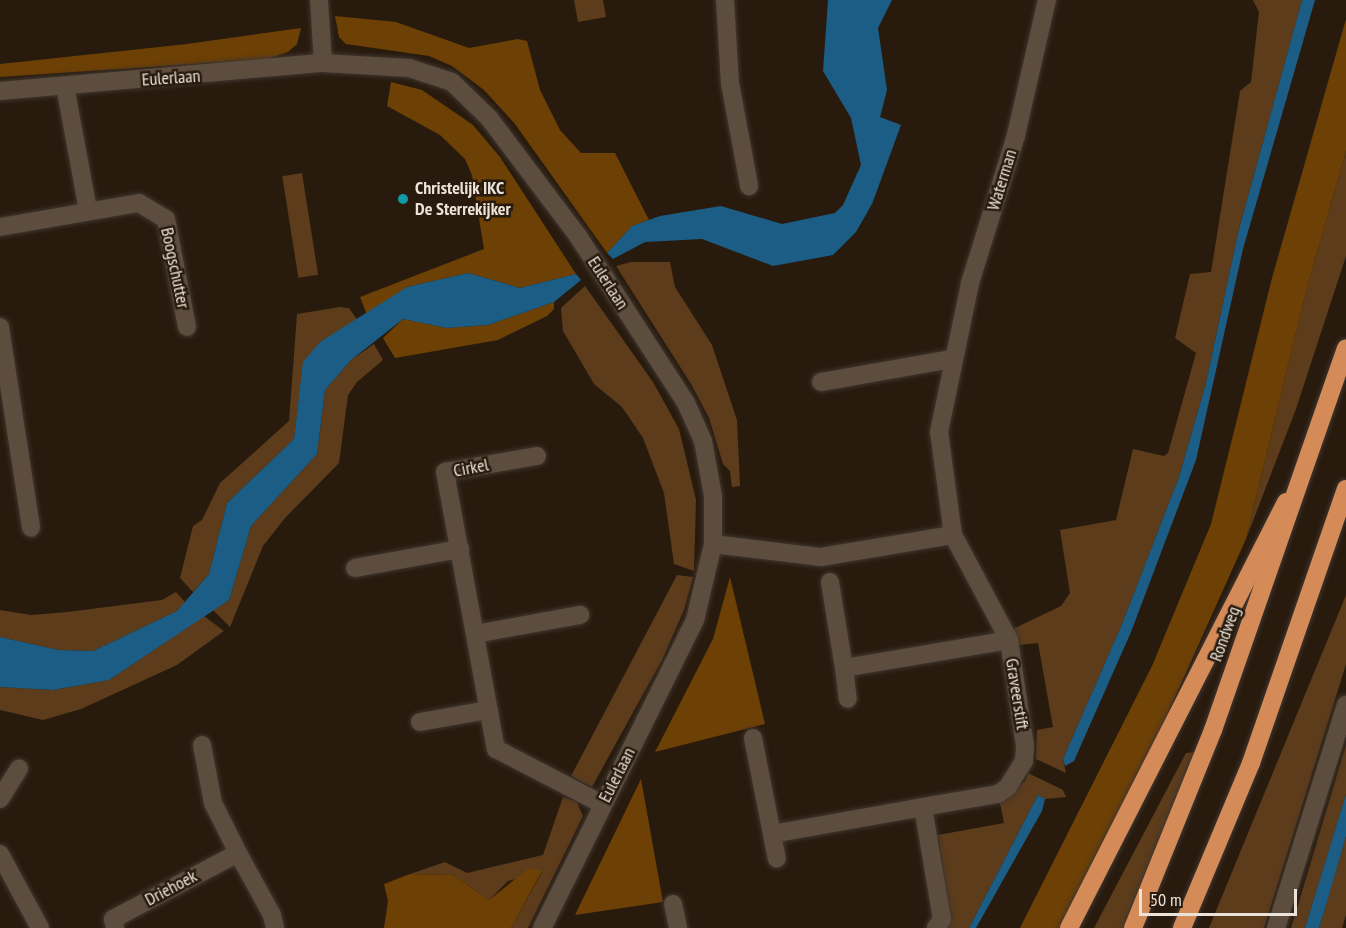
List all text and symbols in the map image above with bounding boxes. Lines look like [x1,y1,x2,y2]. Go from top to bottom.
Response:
street label: Eulerlaan [141,65,201,91]
street label: Waterman [983,147,1021,213]
place label: Christelijk IKC De Sterrekijker [415,178,511,220]
marker: Christelijk IKC De Sterrekijker [396,192,410,206]
street label: Boogschutter [156,226,194,310]
street label: Eulerlaan [583,253,633,313]
street label: Cirkel [452,454,490,482]
street label: Rondweg [1205,604,1245,664]
street label: Graveerstift [1001,657,1033,731]
street label: Eulerlaan [594,744,640,806]
street label: Driehoek [141,865,201,911]
scale bar [1142,877,1300,915]
text: 50 m [1150,888,1182,911]

